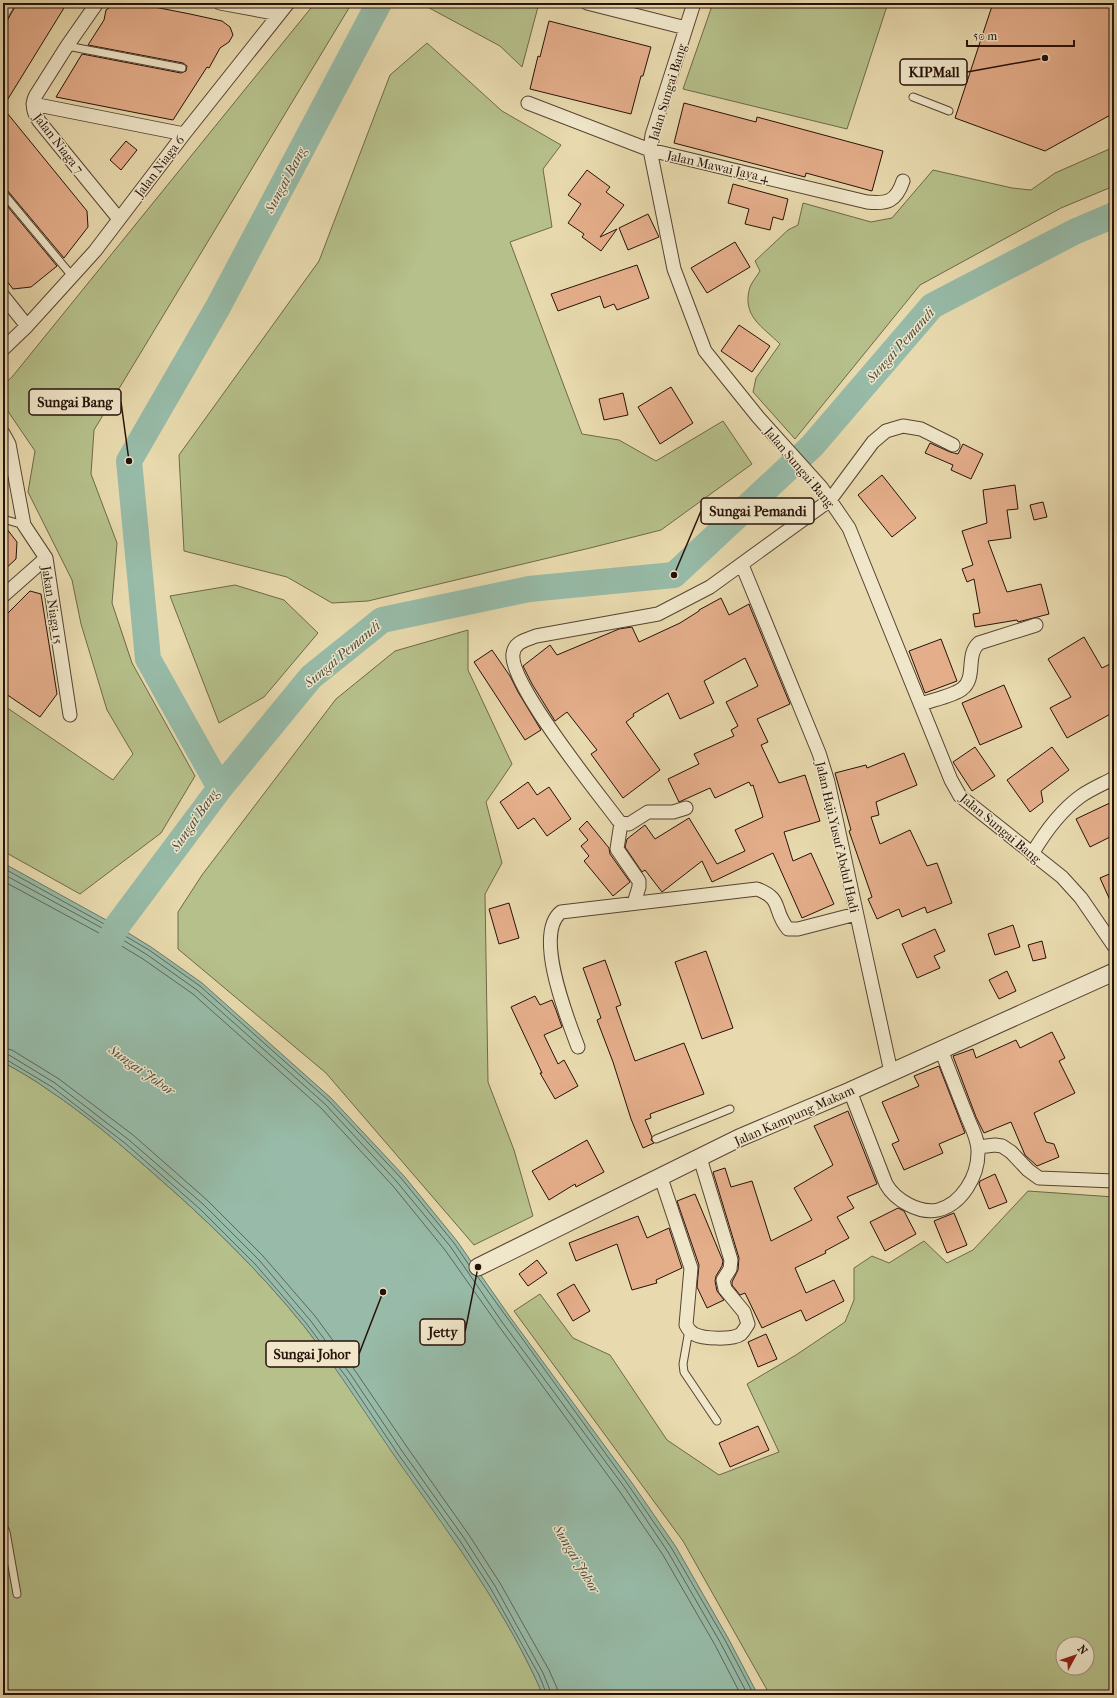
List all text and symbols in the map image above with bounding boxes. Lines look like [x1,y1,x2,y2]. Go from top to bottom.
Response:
scale bar [967,22,1074,48]
text: 50 m [973,29,997,43]
street label: Jalan Sungai Bang [645,41,690,143]
callout: KIPMall [900,59,967,85]
text: KIPMall [908,64,960,81]
street label: Jalan Niaga 7 [30,109,87,176]
street label: Jalan Niaga 6 [131,132,188,201]
water label: Sungai Bang [261,144,310,217]
street label: Jalan Mawai Jaya 4 [665,147,771,186]
water label: Sungai Pemandi [862,304,939,387]
callout: Sungai Bang [29,389,121,415]
text: Sungai Bang [37,394,113,411]
street label: Jalan Sungai Bang [761,423,838,512]
callout: Sungai Pemandi [701,498,814,524]
text: Sungai Pemandi [709,503,808,520]
street label: Jakan Niaga 15 [39,564,66,646]
water label: Sungai Pemandi [300,617,385,692]
street label: Jalan Haji Yusuf Abdul Hadi [813,759,862,914]
water label: Sungai Bang [166,785,222,855]
street label: Jalan Sungai Bang [957,790,1045,867]
water label: Sungai Johor [104,1041,180,1100]
street label: Jalan Kampung Makam [731,1082,857,1149]
callout: Jetty [420,1319,465,1345]
text: Jetty [426,1324,459,1341]
callout: Sungai Johor [266,1341,359,1367]
text: Sungai Johor [273,1346,352,1363]
water label: Sungai Johor [549,1521,605,1598]
north arrow [1055,1636,1095,1676]
text: N [1075,1643,1090,1658]

